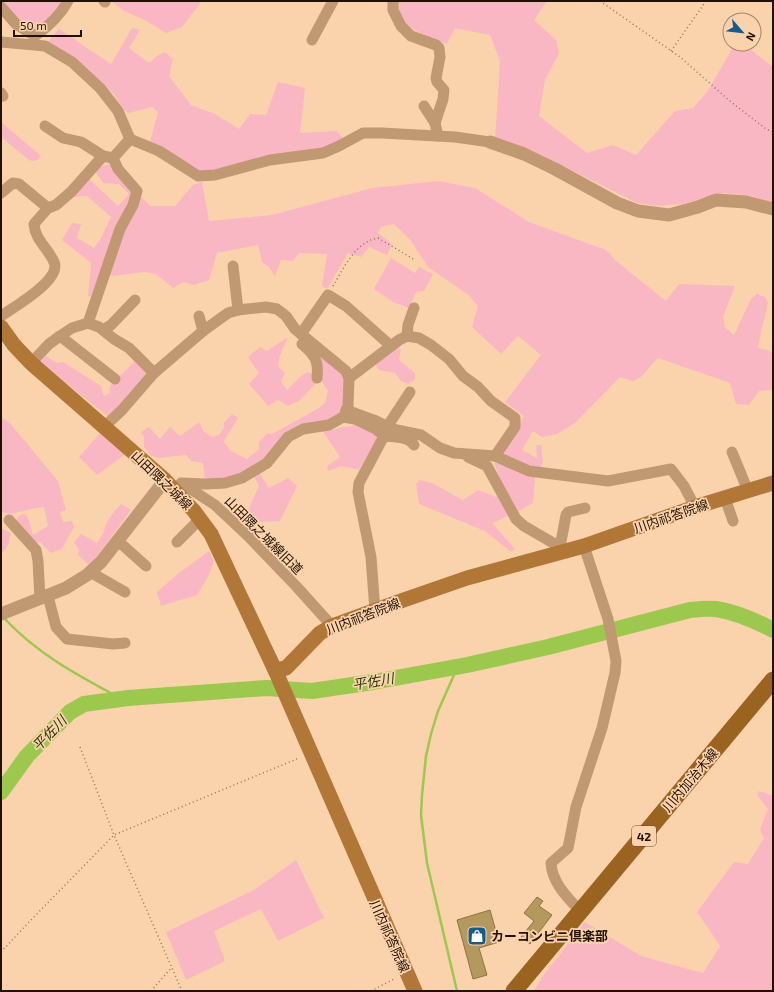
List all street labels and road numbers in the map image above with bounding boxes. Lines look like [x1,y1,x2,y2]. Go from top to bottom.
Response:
street label: 山田隈之城線 [128,447,196,513]
street label: 山田隈之城線旧道 [222,493,306,577]
street label: 川内祁答院線 [632,496,710,536]
street label: 川内祁答院線 [324,595,402,637]
street label: 川内加治木線 [659,745,721,815]
road number: 42 [632,826,656,846]
street label: 川内祁答院線 [367,897,413,975]

